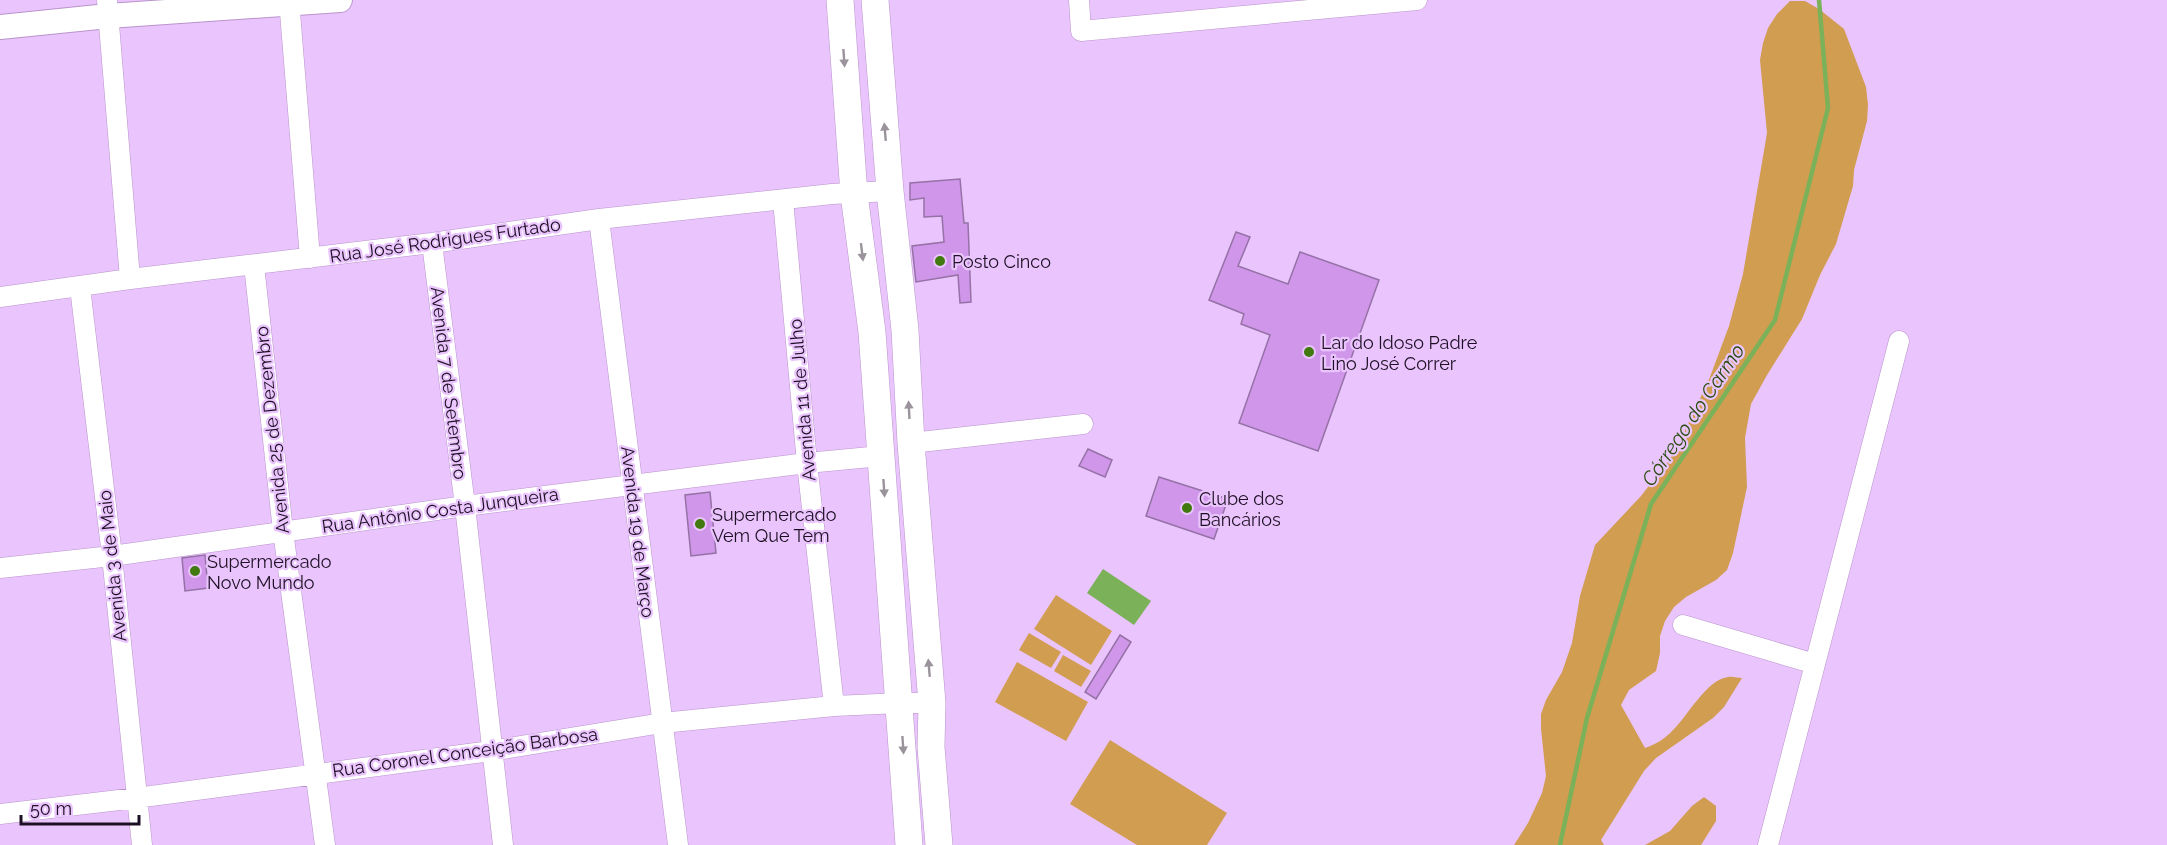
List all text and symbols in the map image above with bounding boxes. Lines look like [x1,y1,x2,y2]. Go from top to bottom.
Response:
one-way arrow [839,49,849,68]
one-way arrow [880,123,890,142]
street label: Rua José Rodrigues Furtado [328,213,562,267]
one-way arrow [857,243,866,262]
place label: Posto Cinco [952,251,1051,272]
marker: Posto Cinco [933,254,947,268]
street label: Avenida 7 de Setembro [427,285,471,481]
street label: Avenida 11 de Julho [784,318,820,482]
street label: Avenida 25 de Dezembro [251,325,293,535]
place label: Lar do Idoso Padre Lino José Correr [1321,332,1478,374]
water label: Córrego do Carmo [1637,339,1749,491]
marker: Lar do Idoso Padre Lino José Correr [1302,345,1316,359]
one-way arrow [905,401,914,420]
street label: Avenida 19 de Março [617,445,659,619]
one-way arrow [879,479,889,498]
street label: Rua Antônio Costa Junqueira [320,483,560,537]
place label: Clube dos Bancários [1199,488,1284,530]
street label: Avenida 3 de Maio [94,489,130,643]
marker: Clube dos Bancários [1180,501,1194,515]
place label: Supermercado Vem Que Tem [712,504,837,546]
marker: Supermercado Vem Que Tem [693,517,707,531]
place label: Supermercado Novo Mundo [207,551,332,593]
marker: Supermercado Novo Mundo [188,564,202,578]
one-way arrow [924,658,934,677]
street label: Rua Coronel Conceição Barbosa [331,723,599,781]
one-way arrow [898,736,907,755]
scale bar [21,788,140,826]
text: 50 m [30,798,72,819]

